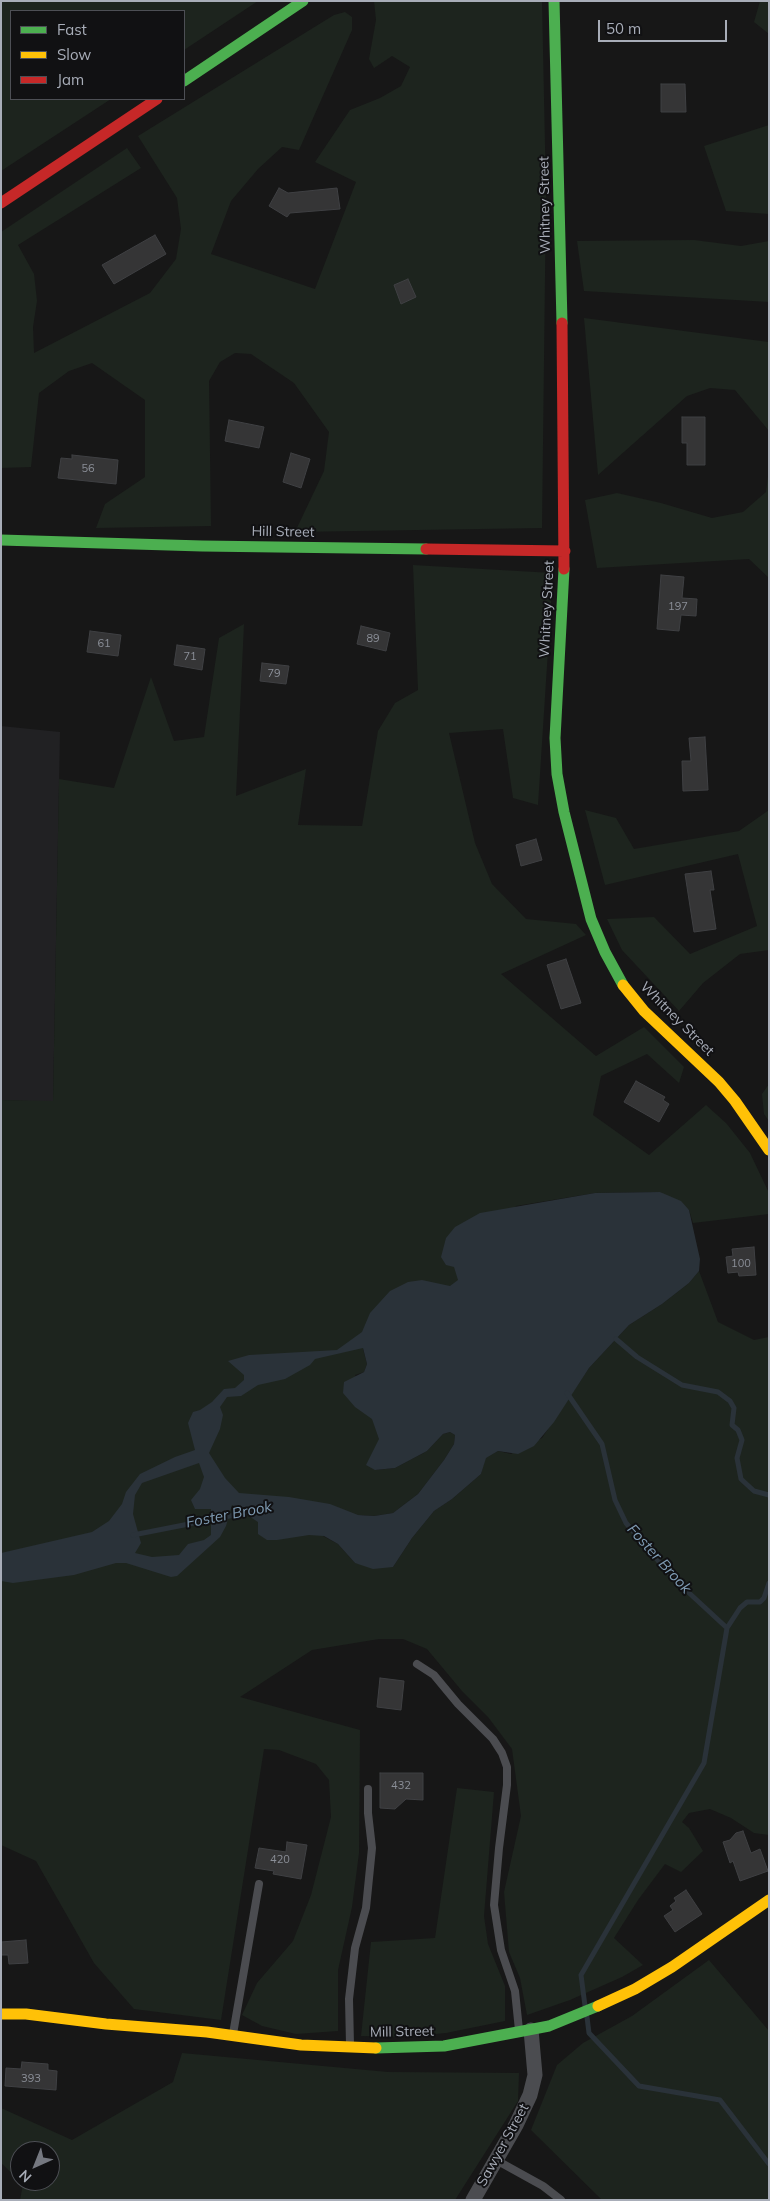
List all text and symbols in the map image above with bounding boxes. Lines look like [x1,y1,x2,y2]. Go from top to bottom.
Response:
legend [10,10,185,100]
scale bar [600,10,729,42]
text: 50 m [606,19,641,38]
text: Fast [57,20,87,39]
text: Slow [57,45,91,64]
text: Jam [57,70,84,89]
street label: Whitney Street [536,156,554,254]
house number: 56 [81,462,95,476]
street label: Hill Street [251,523,315,541]
street label: Whitney Street [536,560,558,658]
house number: 197 [668,600,688,614]
house number: 89 [366,632,380,646]
house number: 61 [97,637,111,651]
house number: 71 [183,650,197,664]
house number: 79 [267,667,281,681]
street label: Whitney Street [637,979,717,1059]
house number: 100 [731,1257,751,1271]
water label: Foster Brook [184,1498,274,1532]
water label: Foster Brook [623,1521,695,1597]
house number: 432 [391,1779,411,1793]
house number: 420 [270,1853,290,1867]
street label: Mill Street [370,2023,434,2041]
house number: 393 [21,2072,41,2086]
street label: Sawyer Street [473,2101,533,2189]
north arrow [10,2141,60,2191]
text: N [15,2166,35,2186]

